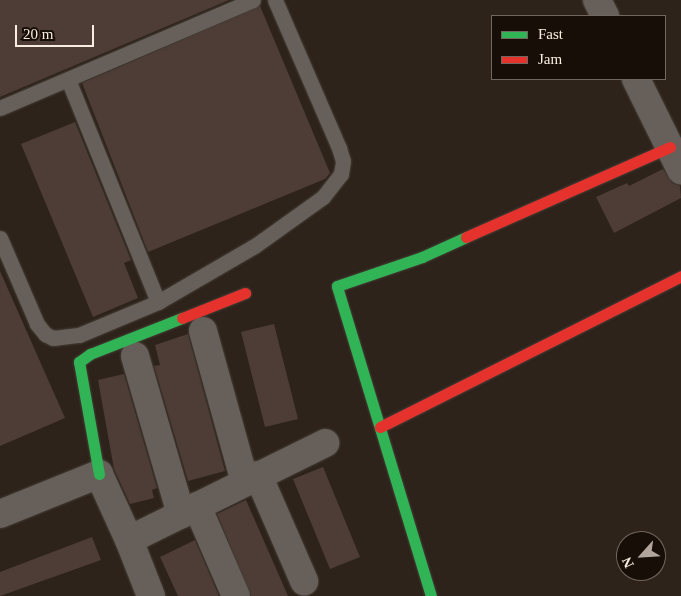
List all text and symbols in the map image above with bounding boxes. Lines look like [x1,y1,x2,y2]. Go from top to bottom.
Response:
scale bar [18,15,96,47]
legend [491,15,666,80]
text: 20 m [23,26,53,42]
text: Fast [538,26,563,42]
text: Jam [538,51,562,67]
north arrow [616,531,666,581]
text: N [619,555,637,570]

